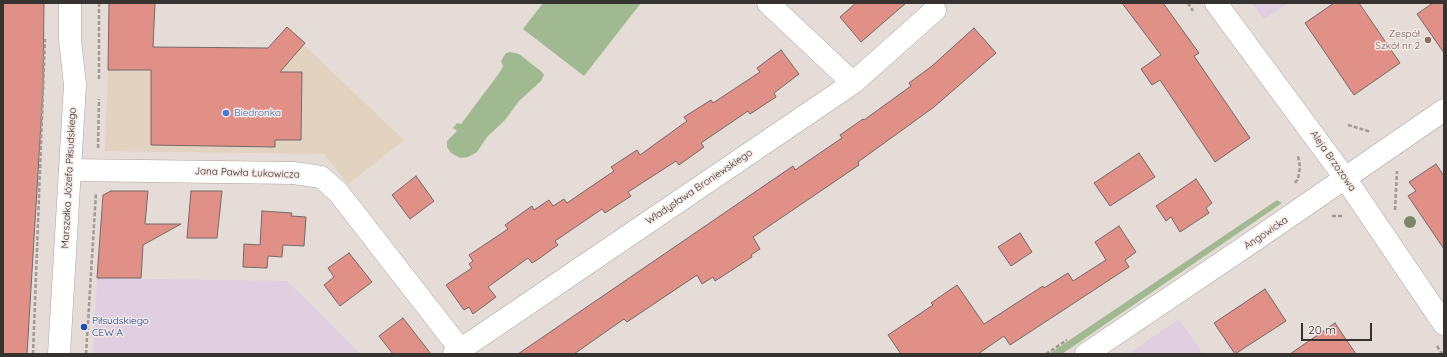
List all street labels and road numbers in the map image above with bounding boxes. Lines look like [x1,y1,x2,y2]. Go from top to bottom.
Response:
street label: Marszałka Józefa Piłsudskiego [59,107,79,249]
street label: Aleja Brzozowa [1308,128,1358,194]
street label: Władysława Broniewskiego [643,147,755,227]
street label: Jana Pawła Łukowicza [194,165,300,181]
street label: Angowicka [1242,214,1290,252]

